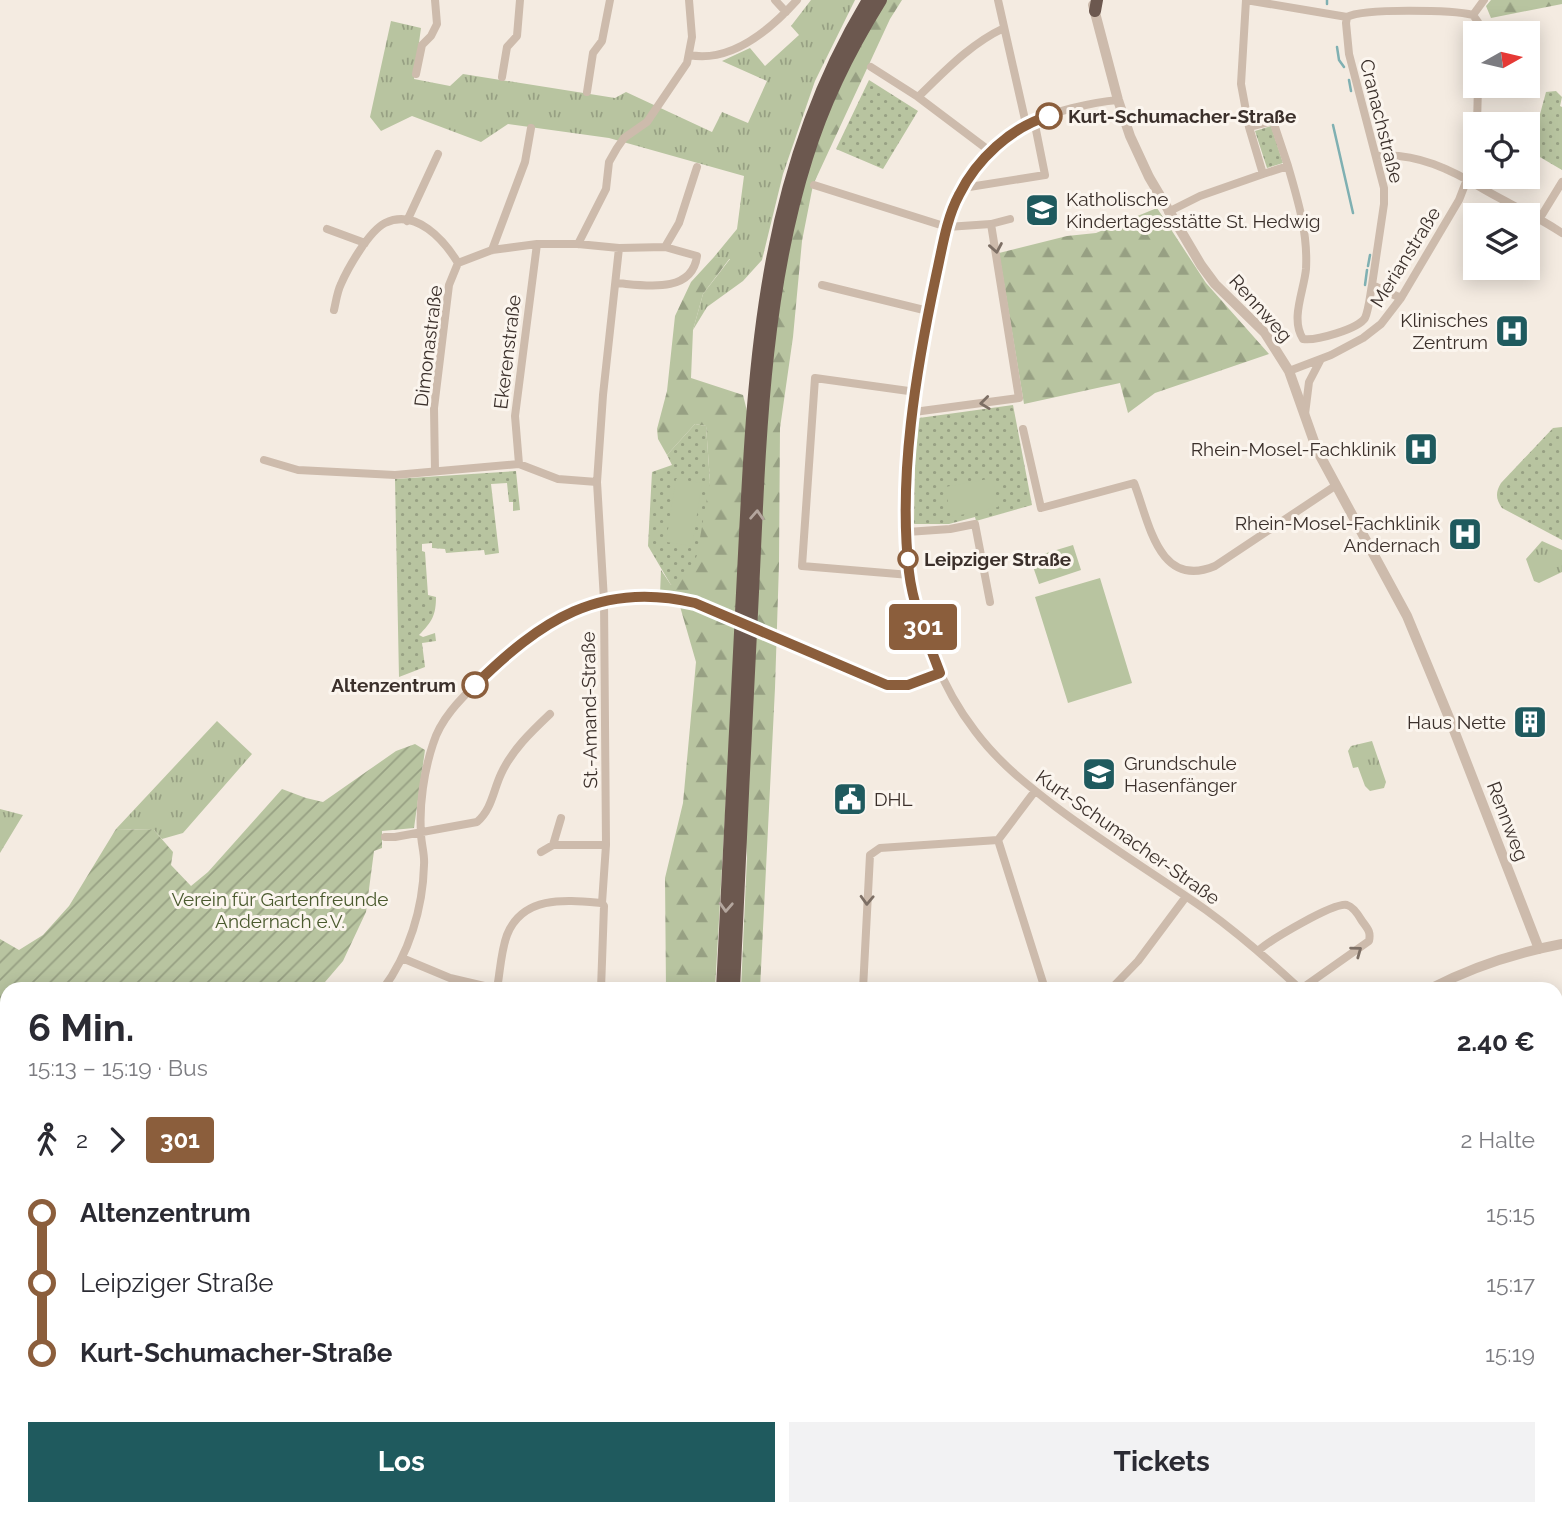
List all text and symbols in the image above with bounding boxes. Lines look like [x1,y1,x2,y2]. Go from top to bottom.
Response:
north arrow [1463,21,1540,98]
map controls [1463,21,1540,280]
street label: Cranachstraße [1356,57,1408,185]
marker: Kurt-Schumacher-Straße [1036,103,1062,129]
place label: Kurt-Schumacher-Straße [1068,105,1296,127]
button: locate [1463,112,1540,189]
place label: Katholische Kindertagesstätte St. Hedwig [1066,188,1321,232]
school or university icon: Katholische Kindertagesstätte St. Hedwig [1023,191,1061,229]
street label: Merianstraße [1365,203,1445,311]
button: layers [1463,203,1540,280]
one-way arrow [987,242,1002,254]
street label: Rennweg [1225,270,1297,346]
street label: Dimonastraße [410,284,446,408]
street label: Ekerenstraße [489,294,525,410]
place label: Klinisches Zentrum [1400,309,1488,353]
hospital icon: Klinisches Zentrum [1493,312,1531,350]
one-way arrow [979,395,991,410]
hospital icon: Rhein-Mosel-Fachklinik [1402,430,1440,468]
place label: Rhein-Mosel-Fachklinik [1191,438,1396,460]
one-way arrow [749,509,764,520]
place label: Rhein-Mosel-Fachklinik Andernach [1235,512,1440,556]
hospital icon: Rhein-Mosel-Fachklinik Andernach [1446,515,1484,553]
place label: Leipziger Straße [924,548,1071,570]
marker: Leipziger Straße [898,549,918,569]
line badge: 301 [883,604,963,650]
text: 301 [903,612,943,641]
street label: St.-Amand-Straße [577,631,601,789]
marker: Altenzentrum [462,672,488,698]
place label: Altenzentrum [331,674,456,696]
building icon: Haus Nette [1511,703,1549,741]
place label: Haus Nette [1407,711,1506,733]
place label: Grundschule Hasenfänger [1124,752,1237,796]
school or university icon: Grundschule Hasenfänger [1080,755,1118,793]
street label: Kurt-Schumacher-Straße [1032,765,1224,909]
street label: Rennweg [1483,778,1533,864]
public building icon: DHL [831,780,869,818]
place label: DHL [874,788,913,810]
park label: Verein für Gartenfreunde Andernach e.V. [171,888,389,932]
one-way arrow [859,895,874,906]
one-way arrow [719,902,734,913]
one-way arrow [1349,946,1362,959]
text: 6 Min. [28,1005,134,1050]
text: 2.40 € [1457,1027,1535,1057]
text: 15:13 – 15:19 · Bus [28,1054,208,1081]
icon: walk [28,1121,66,1159]
icon: forward [98,1121,136,1159]
text: 301 [160,1125,200,1154]
text: 2 [76,1126,88,1153]
text: 2 Halte [1460,1126,1535,1153]
text: Altenzentrum [80,1198,251,1228]
text: 15:15 [1486,1200,1535,1227]
text: Leipziger Straße [80,1268,274,1298]
text: 15:17 [1486,1270,1535,1297]
text: Kurt-Schumacher-Straße [80,1338,392,1368]
text: 15:19 [1485,1340,1535,1367]
button: Los [28,1422,775,1502]
button: Tickets [789,1422,1535,1502]

